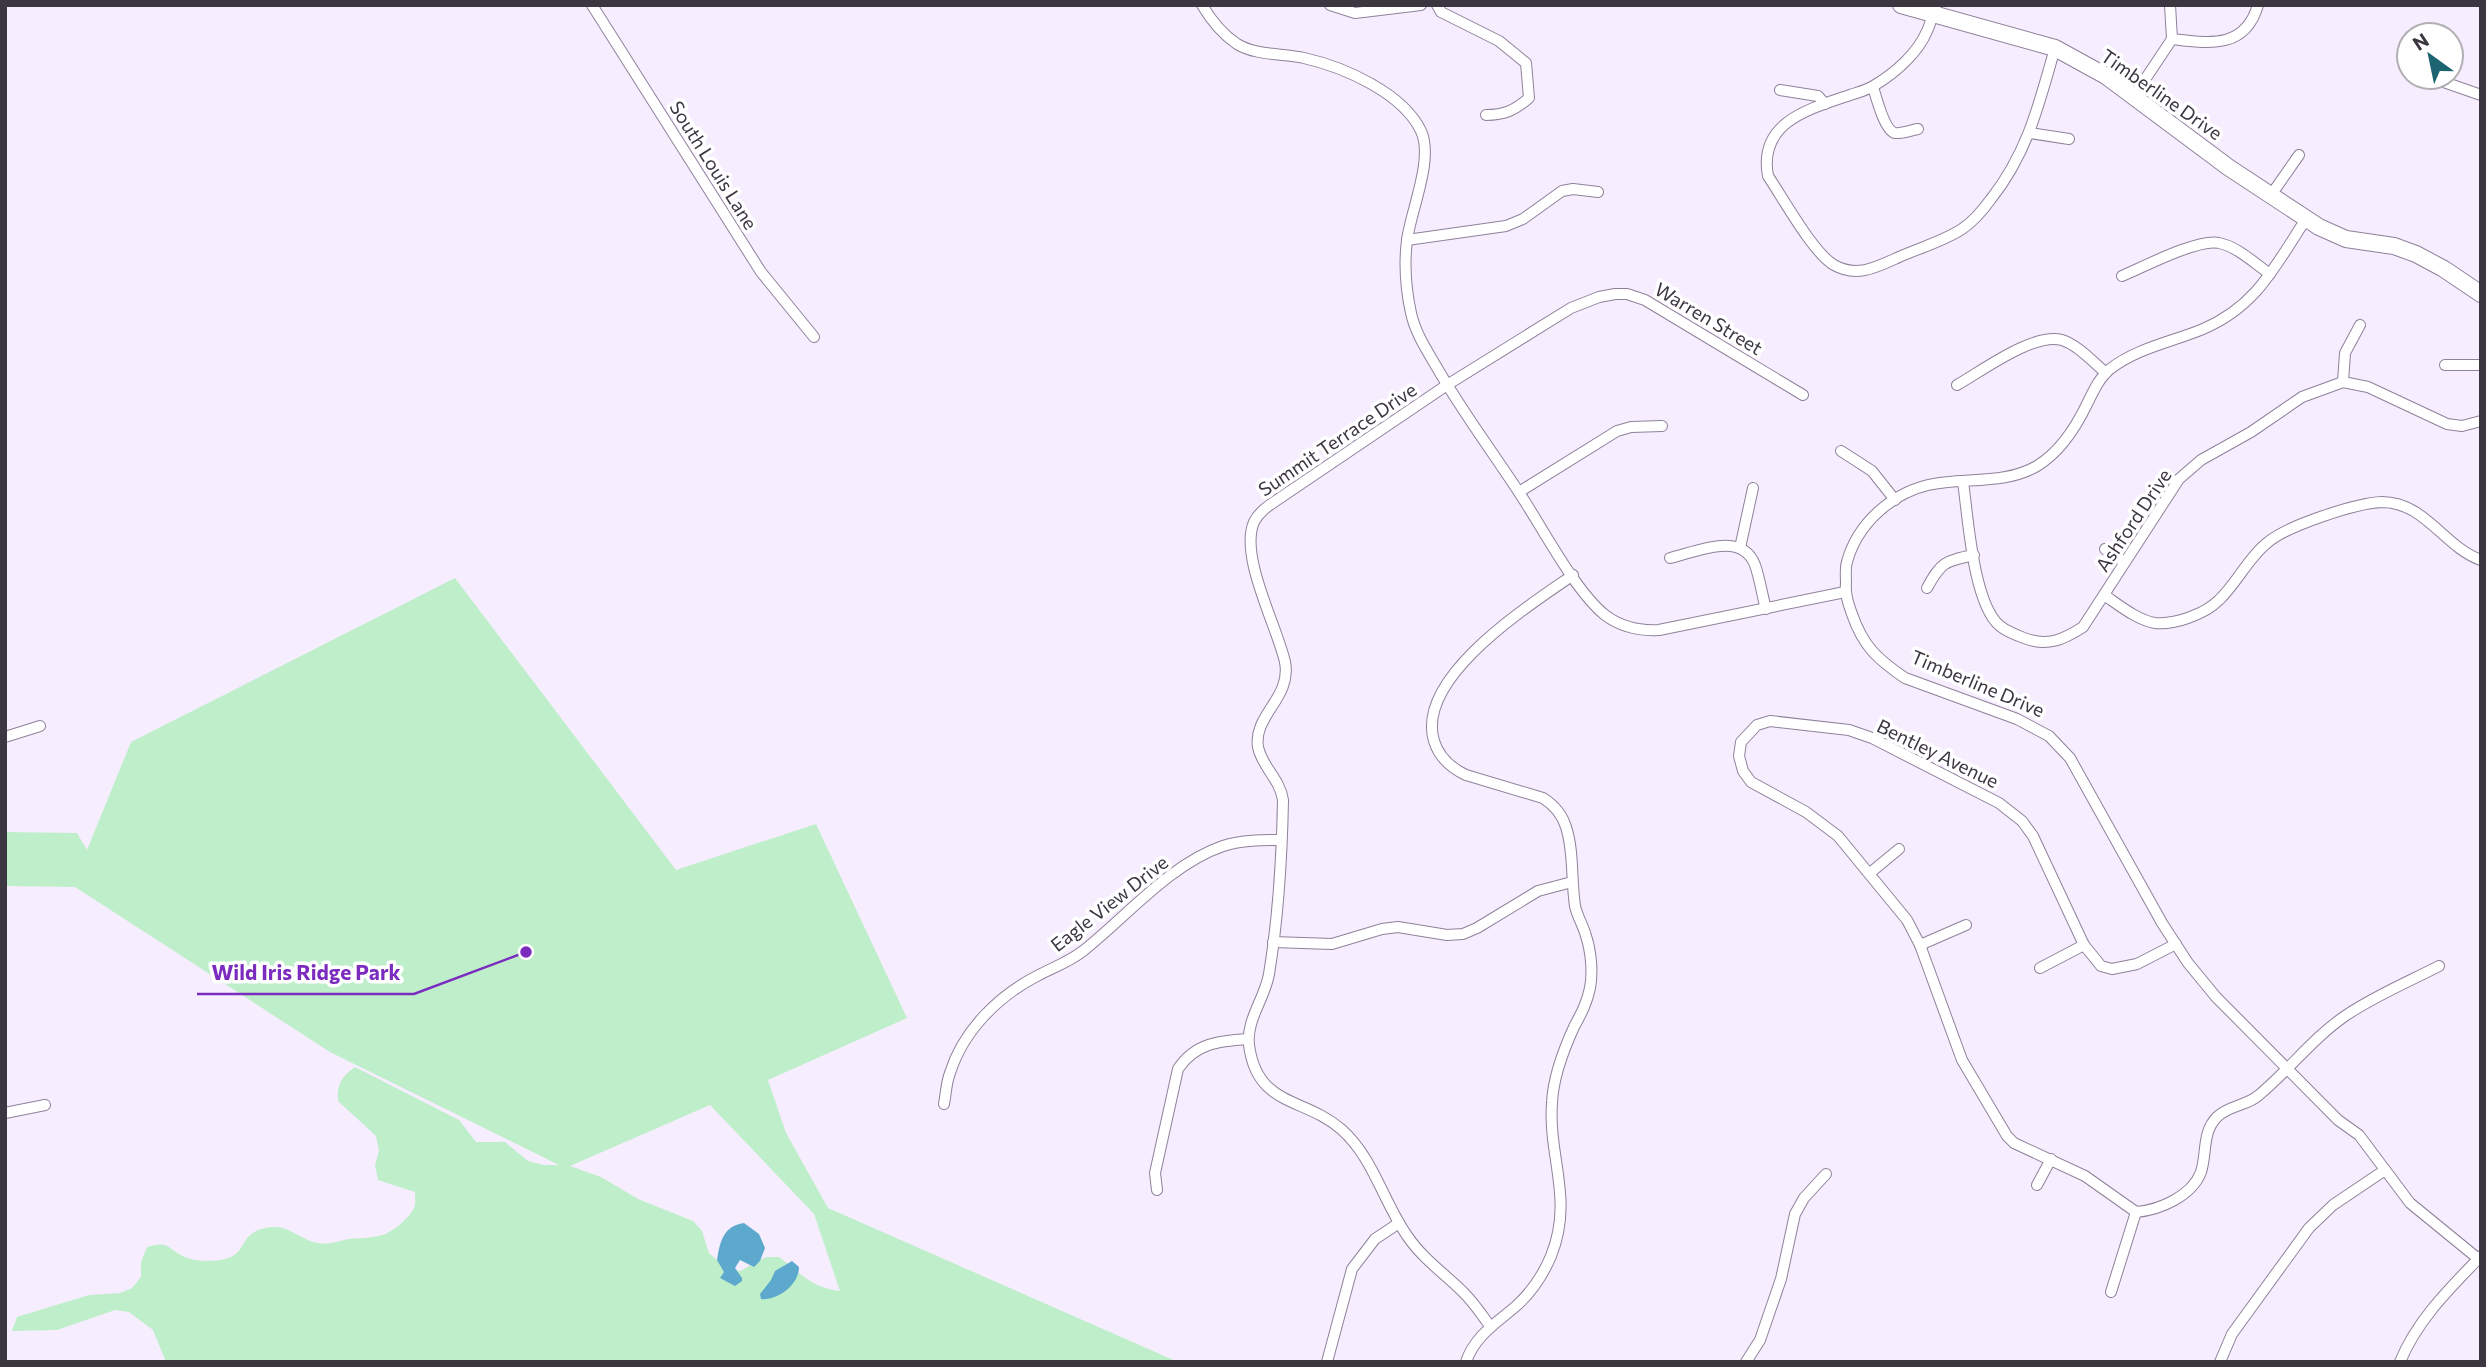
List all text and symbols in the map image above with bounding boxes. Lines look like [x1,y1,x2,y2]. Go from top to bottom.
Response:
north arrow [2395,21,2465,91]
text: N [2408,28,2433,55]
street label: Timberline Drive [2097,44,2227,144]
street label: South Louis Lane [665,97,763,233]
street label: Warren Street [1651,277,1767,359]
street label: Summit Terrace Drive [1254,378,1420,500]
street label: Ashford Drive [2090,464,2176,576]
street label: Timberline Drive [1908,645,2048,721]
street label: Bentley Avenue [1873,714,2003,792]
street label: Eagle View Drive [1046,850,1172,956]
callout: Wild Iris Ridge Park [197,952,414,994]
text: Wild Iris Ridge Park [211,959,401,984]

